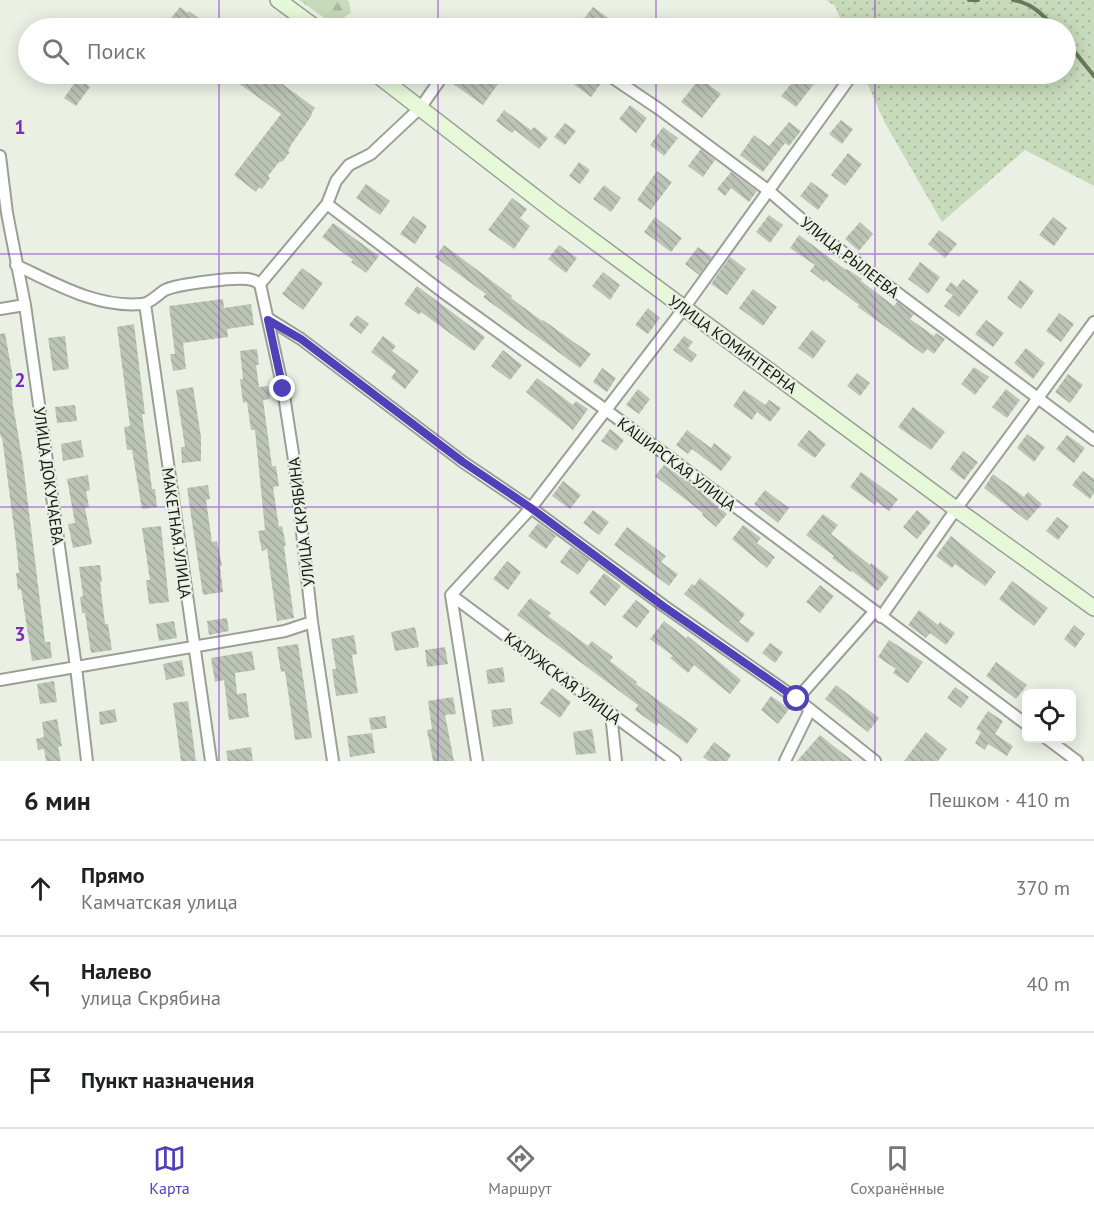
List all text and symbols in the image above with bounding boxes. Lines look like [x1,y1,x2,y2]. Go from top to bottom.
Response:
search box [18,18,1076,84]
icon: search [39,35,72,68]
text: Поиск [87,37,146,65]
text: 1 [14,114,26,140]
street label: УЛИЦА РЫЛЕЕВА [796,212,904,302]
street label: УЛИЦА КОМИНТЕРНА [665,291,802,398]
text: 2 [14,367,26,393]
route end [269,375,295,401]
street label: УЛИЦА ДОКУЧАЕВА [29,406,69,547]
street label: КАШИРСКАЯ УЛИЦА [614,413,741,516]
street label: УЛИЦА СКРЯБИНА [283,456,319,588]
street label: МАКЕТНАЯ УЛИЦА [158,466,196,600]
text: 3 [14,621,26,647]
street label: КАЛУЖСКАЯ УЛИЦА [501,628,626,729]
route start [783,685,809,711]
map controls [1022,689,1076,743]
button: locate [1022,689,1076,743]
text: 6 мин [24,784,91,817]
text: Пешком · 410 m [929,787,1070,813]
text: Прямо [81,861,144,889]
icon: ahead [24,872,57,905]
text: 370 m [1016,875,1070,901]
text: Камчатская улица [81,889,238,915]
text: Налево [81,957,152,985]
icon: left [24,968,57,1001]
text: 40 m [1027,971,1070,997]
text: улица Скрябина [81,985,221,1011]
icon: arrive [24,1064,57,1097]
text: Пункт назначения [81,1066,254,1094]
tab: Карта [149,1142,190,1198]
tab: Маршрут [488,1142,552,1198]
tab: Сохранённые [850,1142,945,1198]

